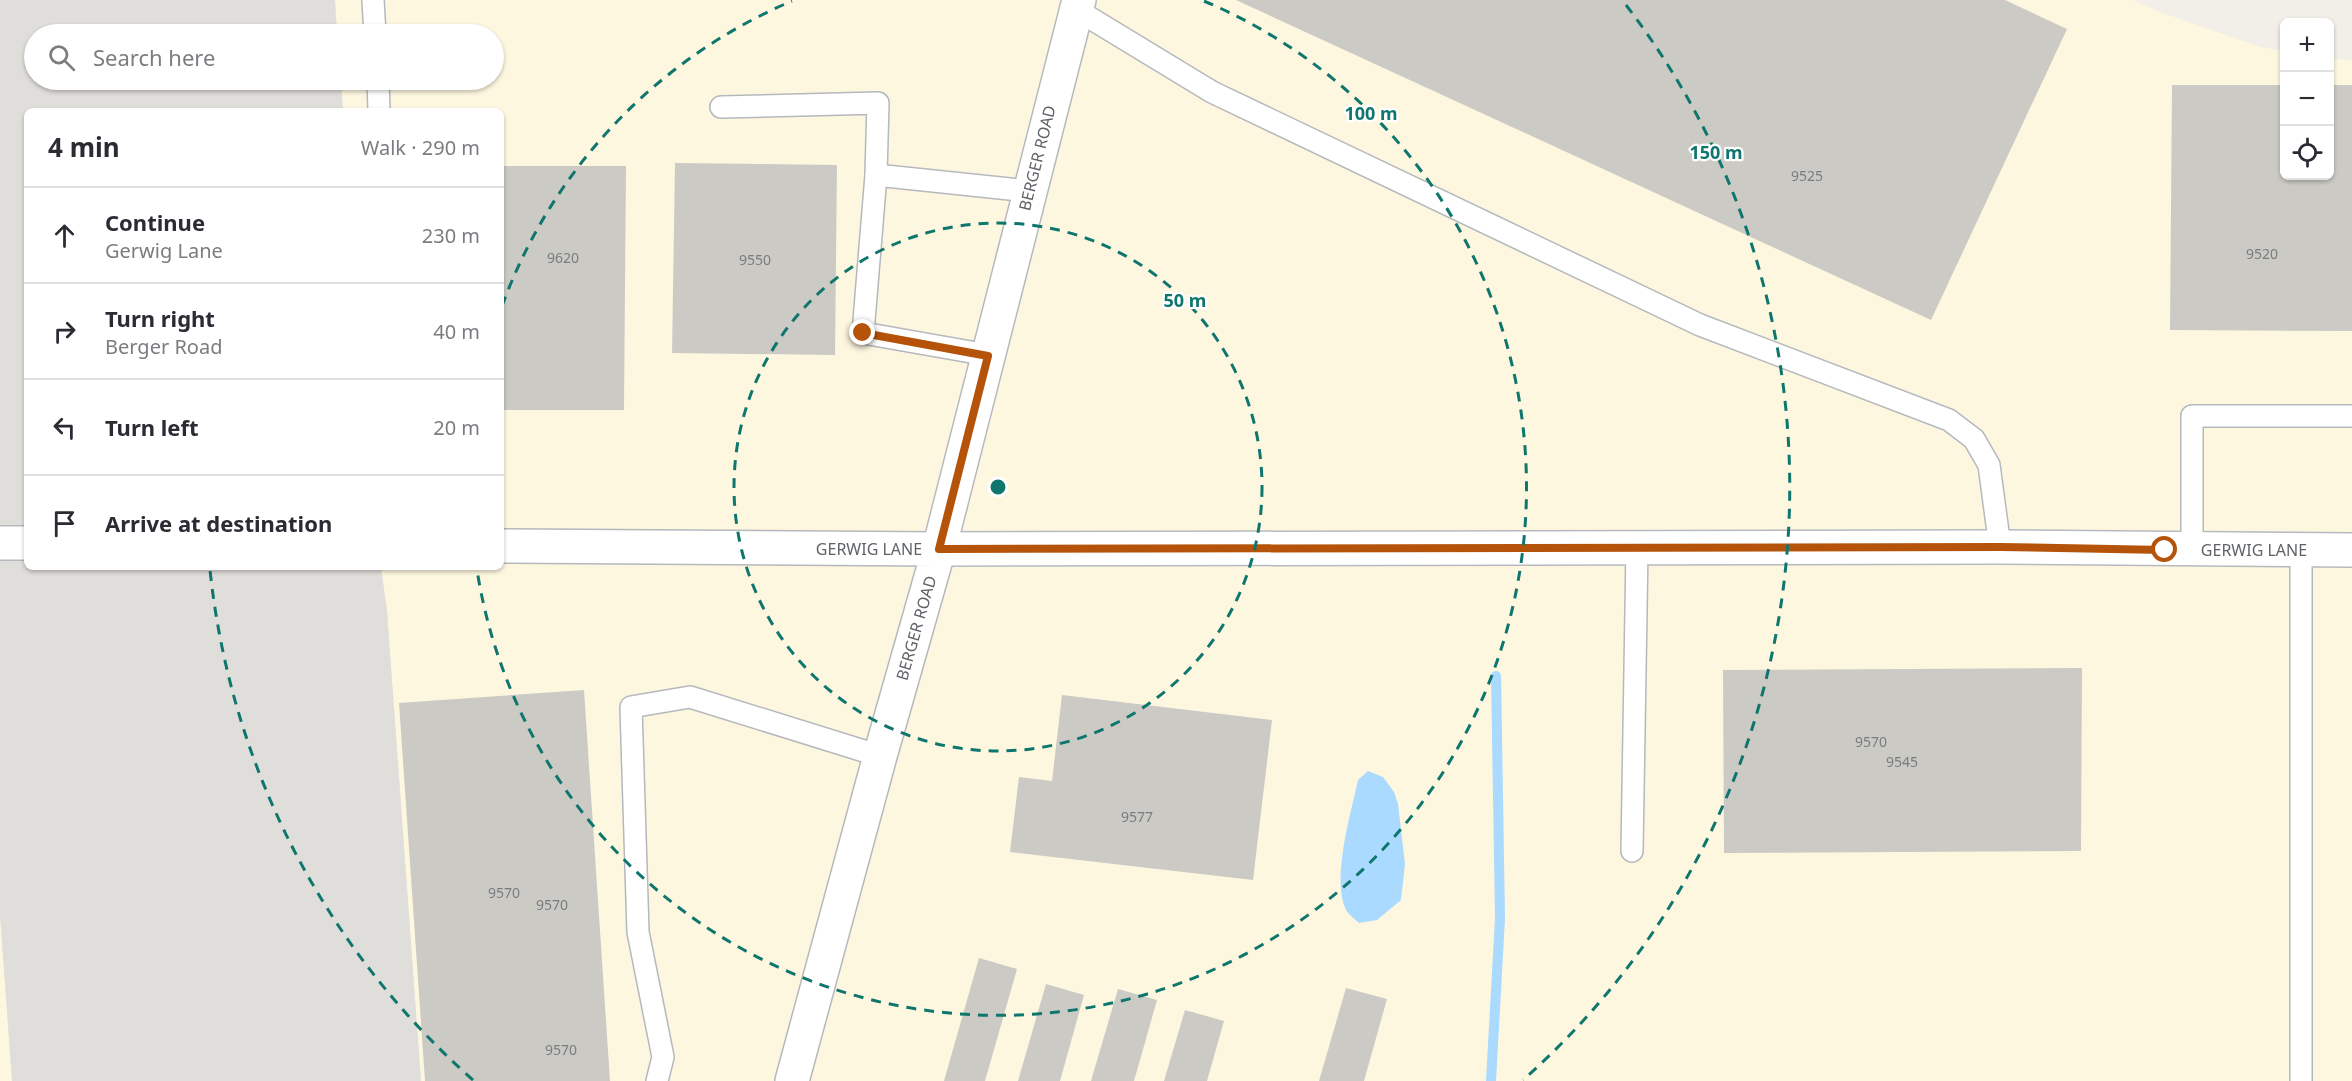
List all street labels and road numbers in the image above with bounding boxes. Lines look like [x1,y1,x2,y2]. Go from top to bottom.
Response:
street label: BERGER ROAD [1013,103,1061,213]
street label: GERWIG LANE [816,538,922,560]
street label: GERWIG LANE [2201,539,2307,561]
street label: BERGER ROAD [891,573,941,683]

